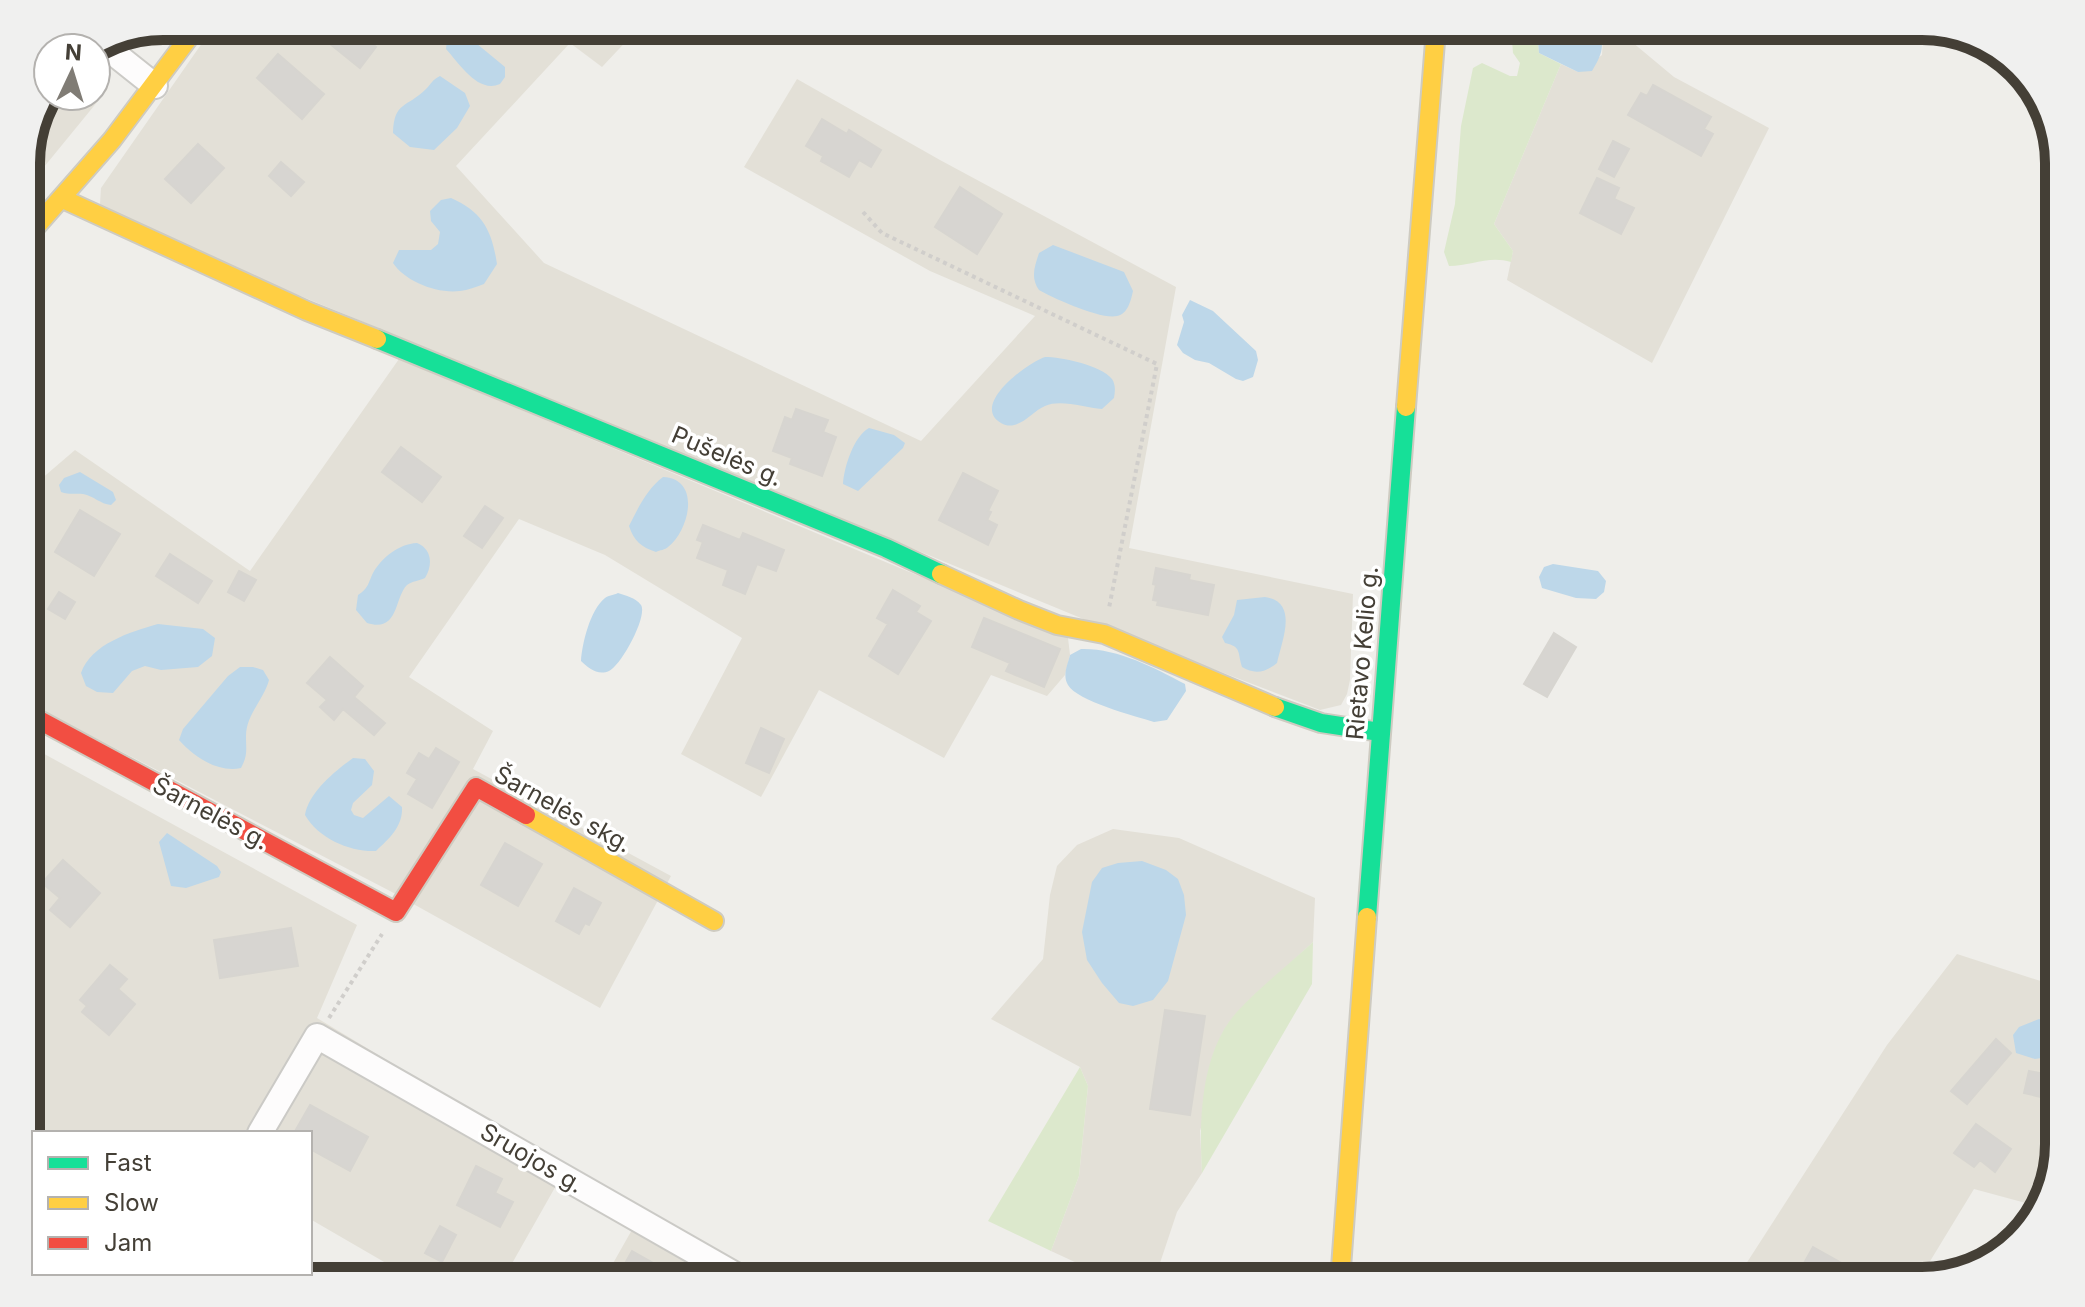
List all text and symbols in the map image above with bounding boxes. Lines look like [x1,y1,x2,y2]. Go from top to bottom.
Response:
north arrow [32,32,112,112]
text: N [64,38,83,66]
street label: Pušelės g. [667,420,787,492]
street label: Rietavo Kelio g. [1340,565,1384,741]
street label: Šarnelės skg. [489,758,637,859]
street label: Šarnelės g. [148,769,274,856]
street label: Sruojos g. [475,1117,589,1199]
legend [32,1131,312,1275]
text: Fast [104,1148,152,1177]
text: Slow [104,1188,159,1217]
text: Jam [104,1228,152,1257]

